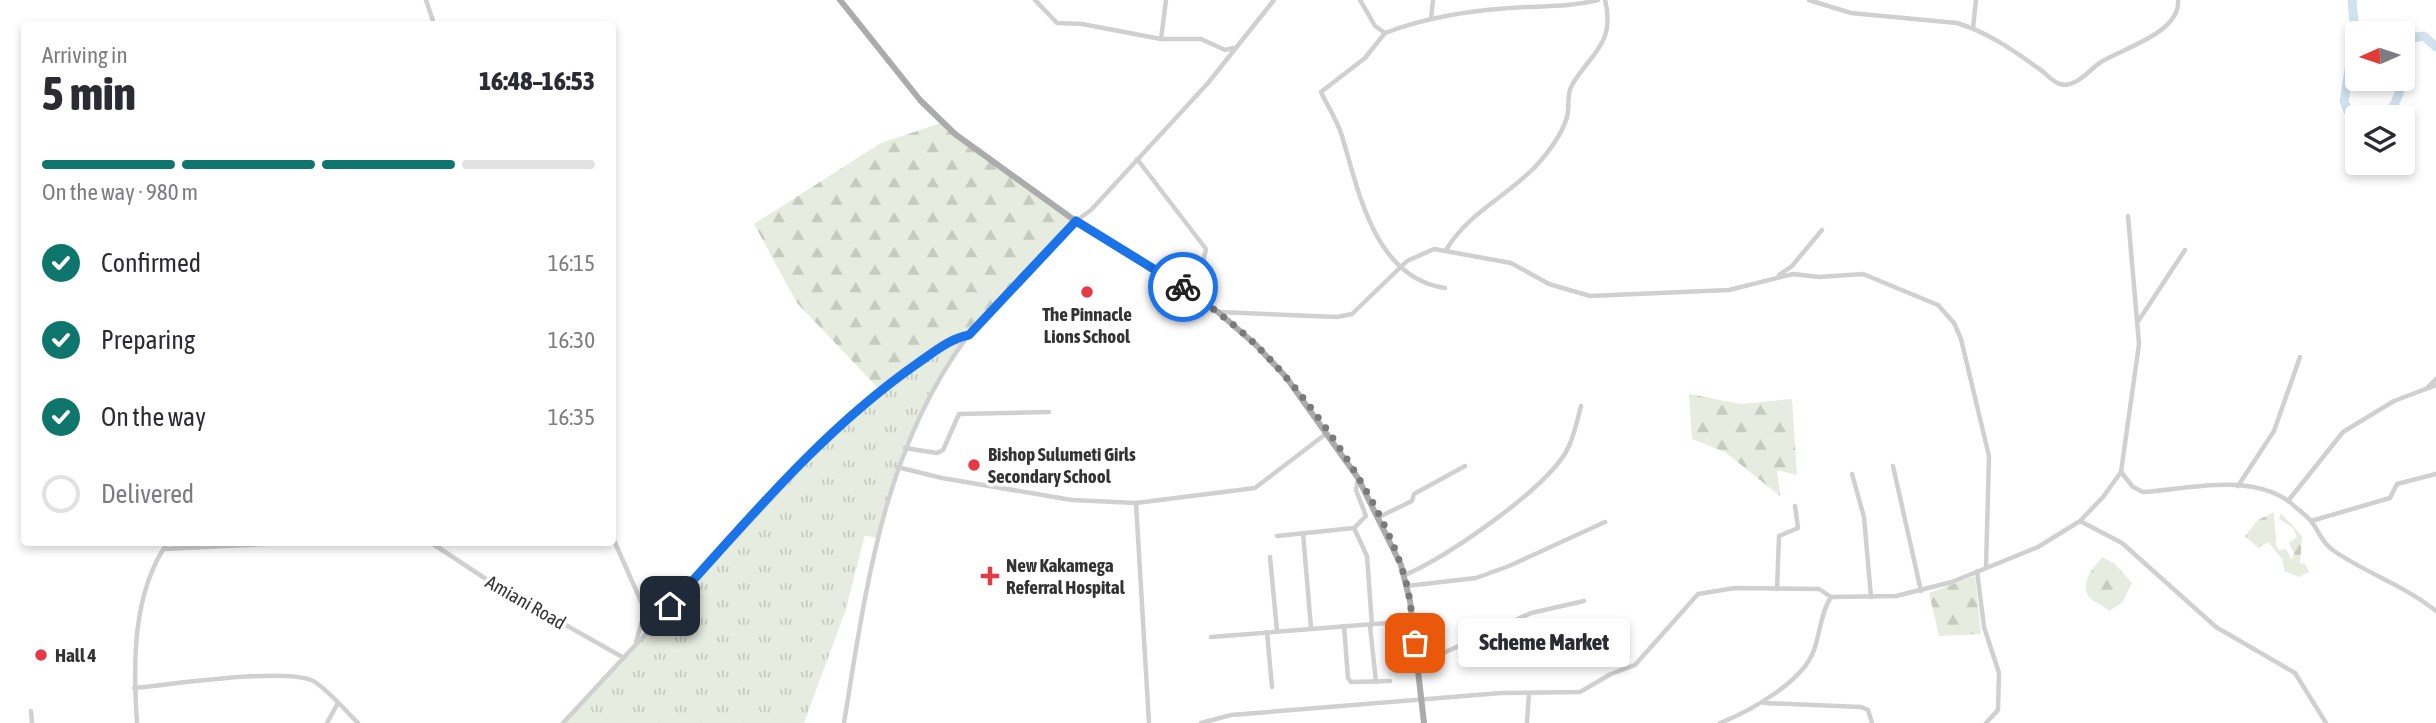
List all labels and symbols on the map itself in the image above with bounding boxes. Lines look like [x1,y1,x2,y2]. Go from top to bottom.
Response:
north arrow [2345,21,2415,91]
courier [1148,252,1218,322]
marker: The Pinnacle Lions School [1079,284,1095,300]
place label: The Pinnacle Lions School [1042,303,1132,347]
place label: Bishop Sulumeti Girls Secondary School [988,443,1136,487]
marker: Bishop Sulumeti Girls Secondary School [966,457,982,473]
place label: New Kakamega Referral Hospital [1006,554,1126,598]
marker: New Kakamega Referral Hospital [980,566,1000,586]
street label: Amiani Road [482,570,570,634]
pin [640,576,700,636]
pin [1385,613,1445,673]
callout: Scheme Market [1457,618,1628,668]
place label: Hall 4 [55,644,97,666]
marker: Hall 4 [33,647,49,663]

